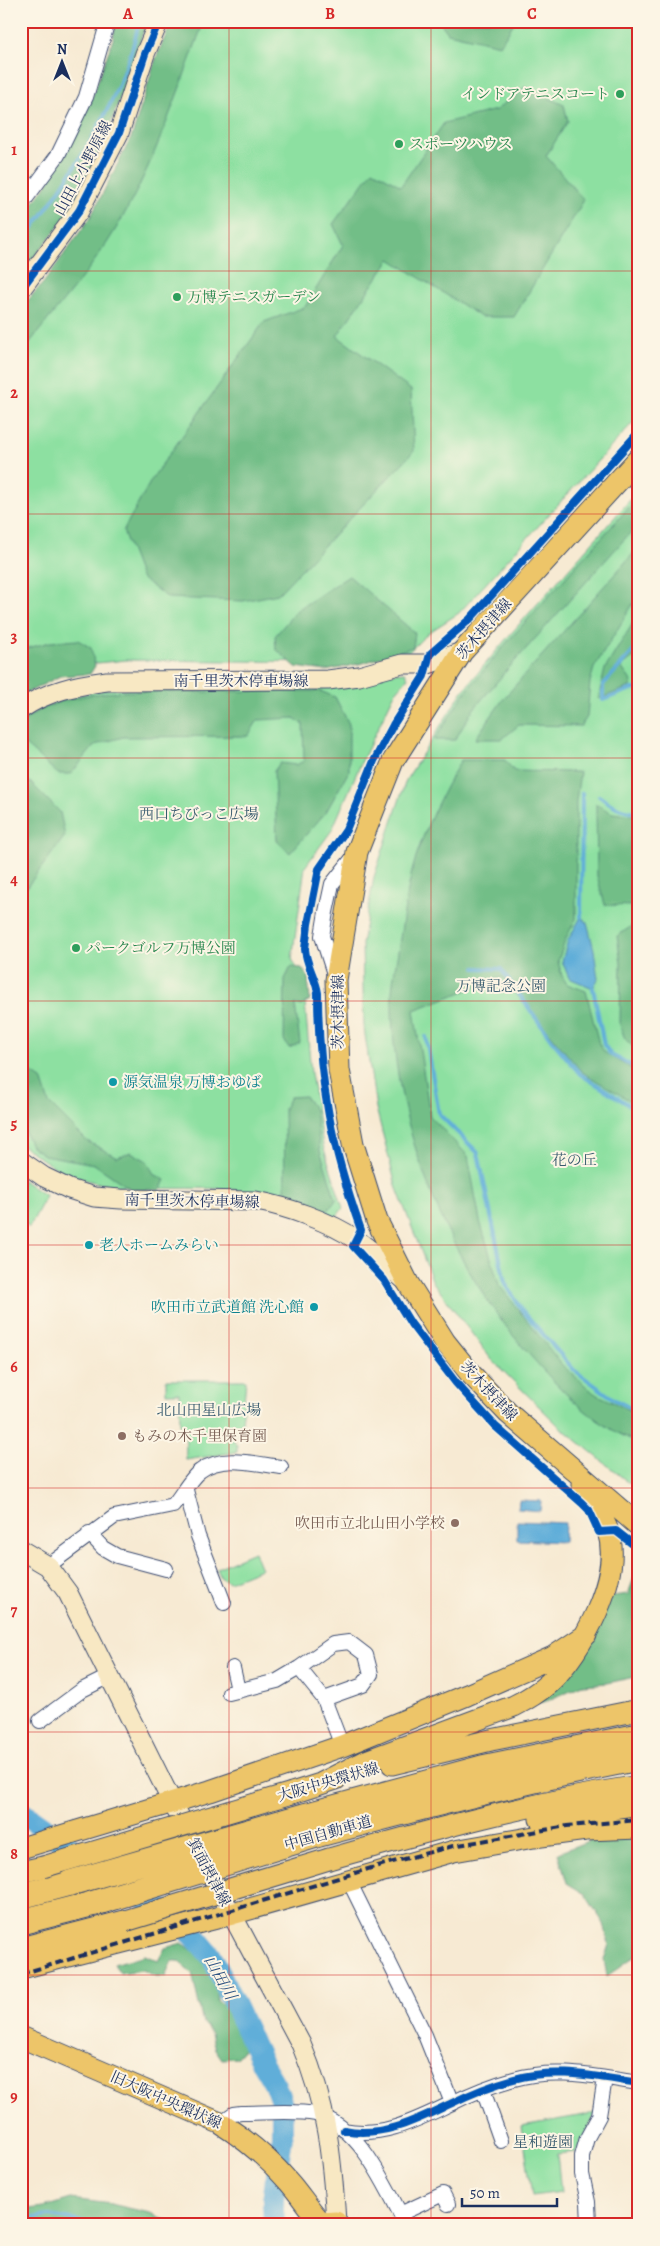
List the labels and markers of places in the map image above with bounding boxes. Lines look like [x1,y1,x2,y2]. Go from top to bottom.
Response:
place label: インドアテニスコート [461,84,610,104]
marker: インドアテニスコート [614,88,626,100]
place label: スポーツハウス [409,134,513,154]
marker: スポーツハウス [393,138,405,150]
place label: 万博テニスガーデン [187,287,321,307]
marker: 万博テニスガーデン [171,291,183,303]
place label: パークゴルフ万博公園 [86,938,236,958]
marker: パークゴルフ万博公園 [70,942,82,954]
place label: 源気温泉 万博おゆば [123,1072,261,1092]
marker: 源気温泉 万博おゆば [107,1076,119,1088]
place label: 老人ホームみらい [99,1235,219,1255]
marker: 老人ホームみらい [83,1239,95,1251]
place label: 吹田市立武道館 洗心館 [151,1297,304,1317]
marker: 吹田市立武道館 洗心館 [308,1301,320,1313]
place label: もみの木千里保育園 [132,1426,267,1446]
marker: もみの木千里保育園 [116,1430,128,1442]
place label: 吹田市立北山田小学校 [295,1513,445,1533]
marker: 吹田市立北山田小学校 [449,1517,461,1529]

